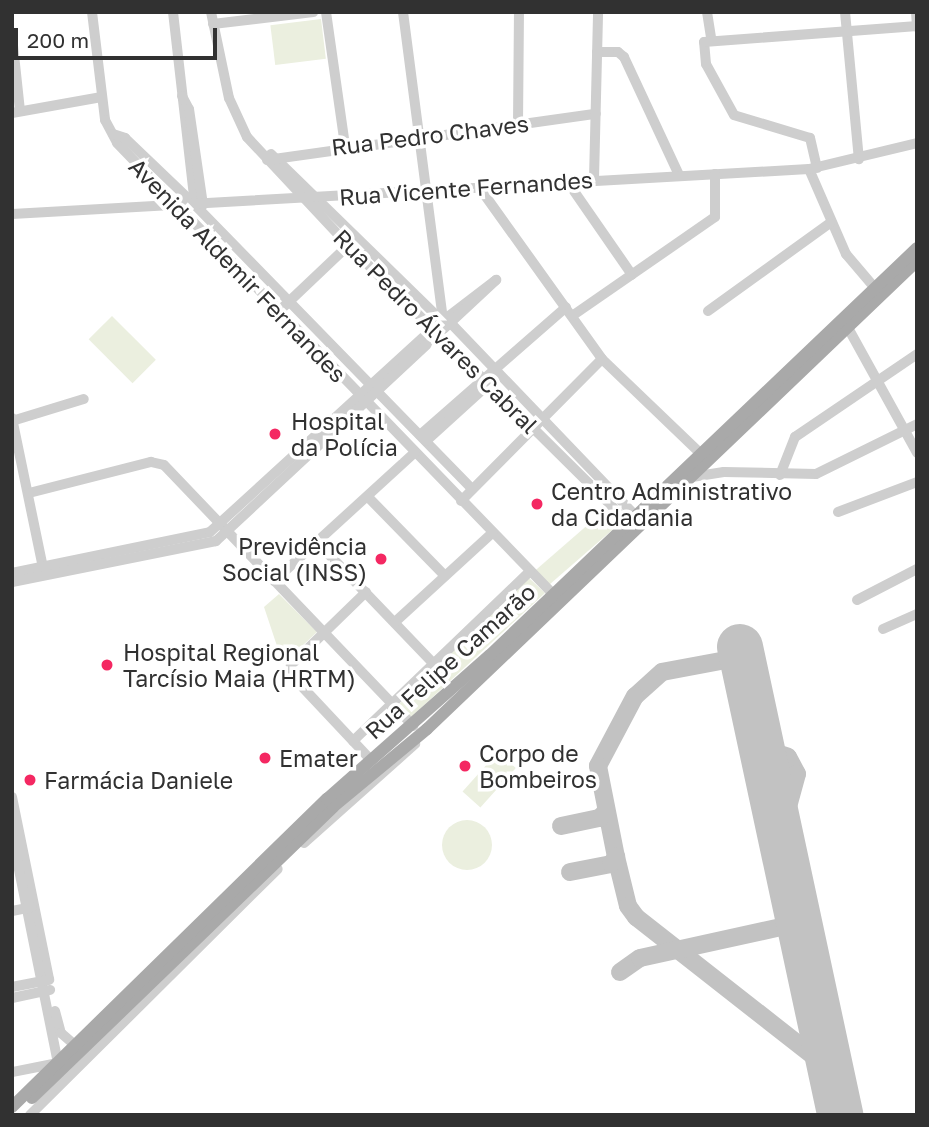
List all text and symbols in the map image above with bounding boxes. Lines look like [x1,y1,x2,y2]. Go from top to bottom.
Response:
scale bar [18,14,220,58]
text: 200 m [27,27,89,53]
street label: Rua Pedro Chaves [330,109,530,161]
street label: Avenida Aldemir Fernandes [124,152,352,388]
street label: Rua Vicente Fernandes [338,165,594,211]
street label: Rua Pedro Álvares Cabral [328,223,544,439]
place label: Hospital da Polícia [291,407,398,461]
marker: Hospital da Polícia [265,424,285,444]
place label: Centro Administrativo da Cidadania [551,477,792,531]
marker: Centro Administrativo da Cidadania [529,496,545,512]
place label: Previdência Social (INSS) [222,532,367,586]
marker: Previdência Social (INSS) [373,551,389,567]
street label: Rua Felipe Camarão [359,578,541,744]
place label: Hospital Regional Tarcísio Maia (HRTM) [123,638,356,692]
marker: Hospital Regional Tarcísio Maia (HRTM) [97,655,117,675]
place label: Corpo de Bombeiros [479,739,597,793]
place label: Emater [279,744,358,772]
marker: Emater [257,750,273,766]
marker: Corpo de Bombeiros [457,758,473,774]
place label: Farmácia Daniele [44,766,233,794]
marker: Farmácia Daniele [22,772,38,788]

